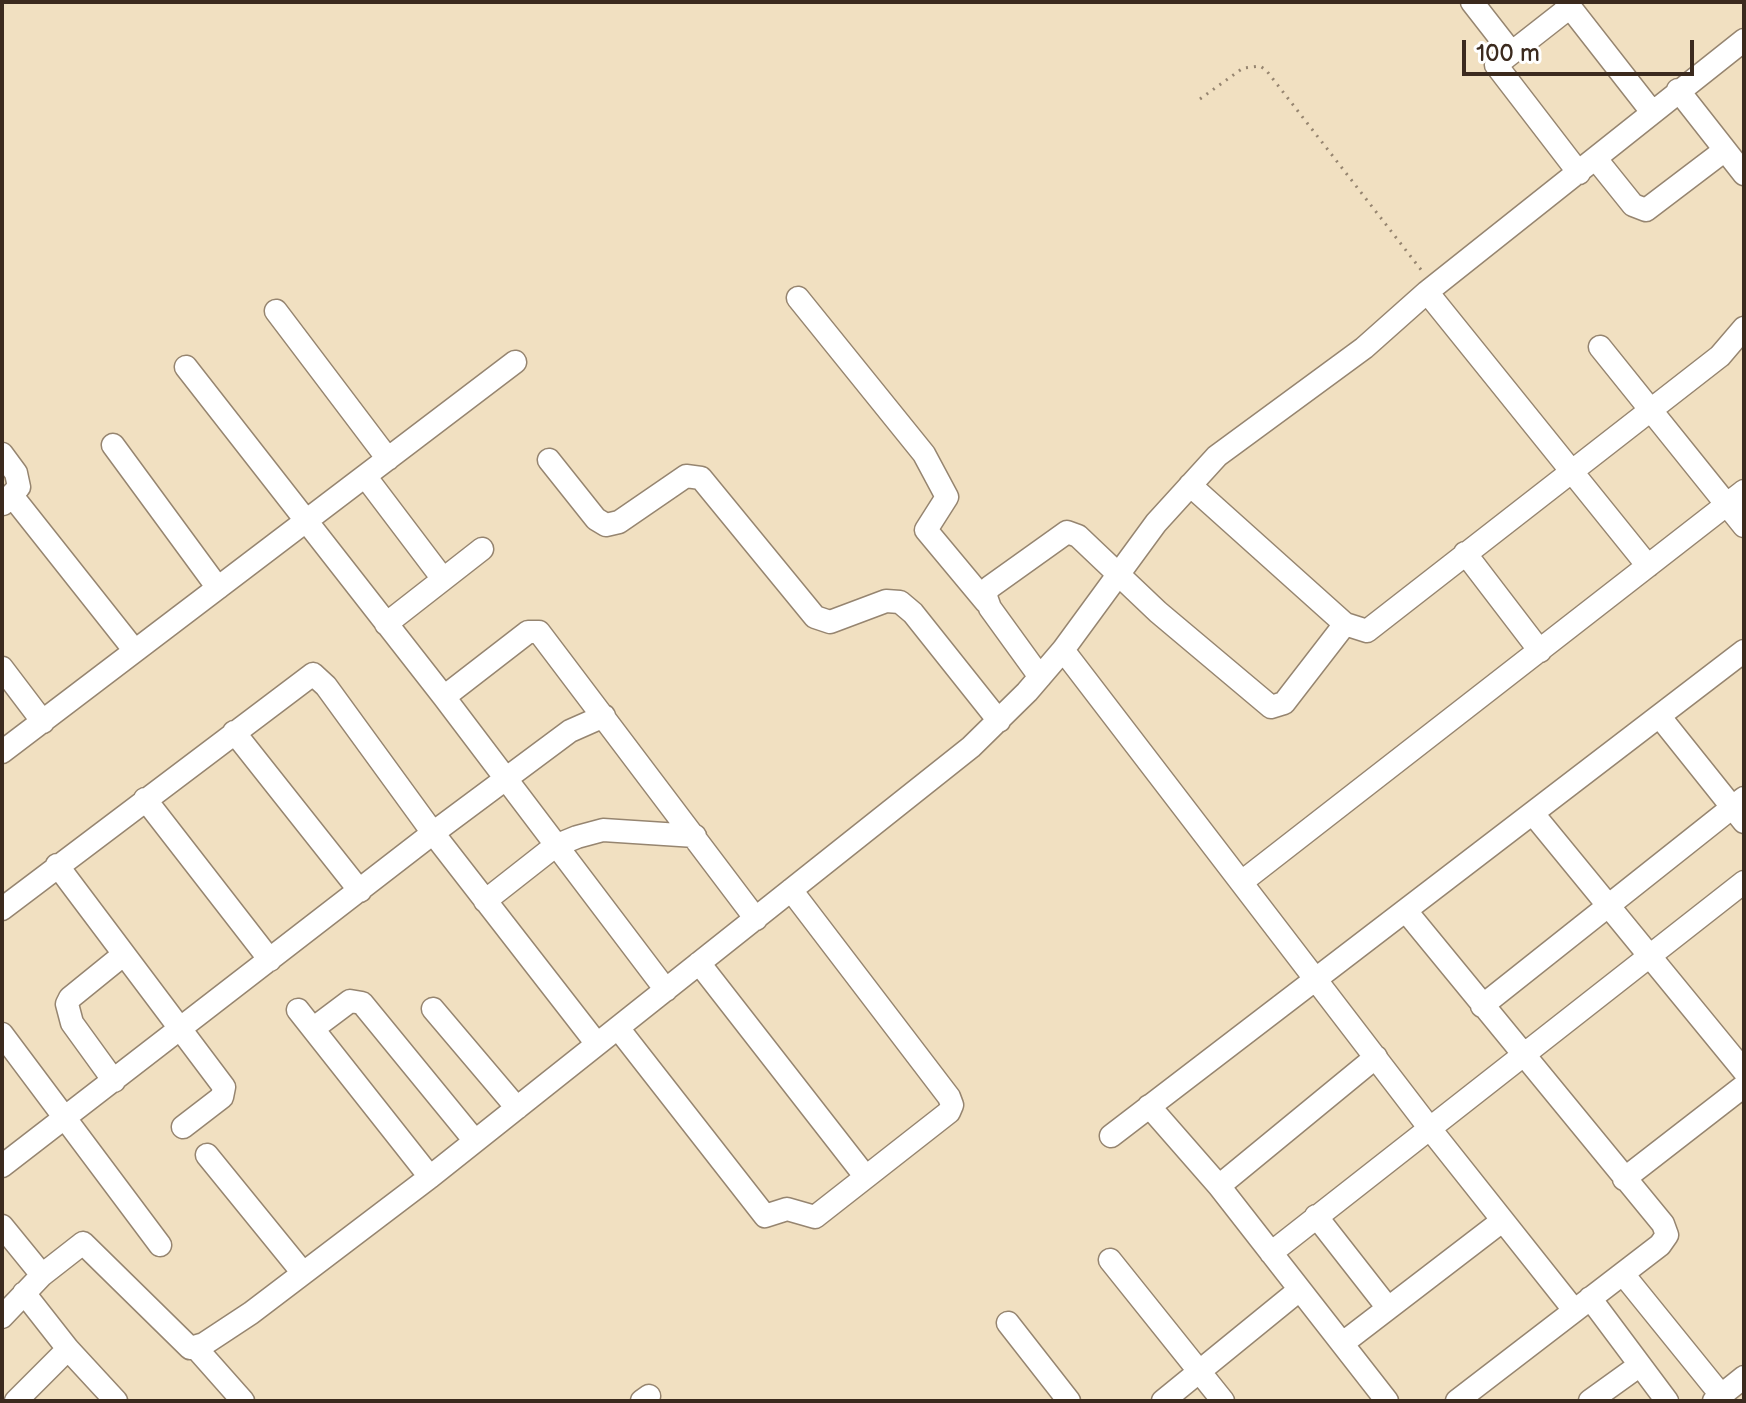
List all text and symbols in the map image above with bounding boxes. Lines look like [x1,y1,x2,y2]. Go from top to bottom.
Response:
scale bar [1466,24,1698,74]
text: 100 m [1476,39,1540,68]

